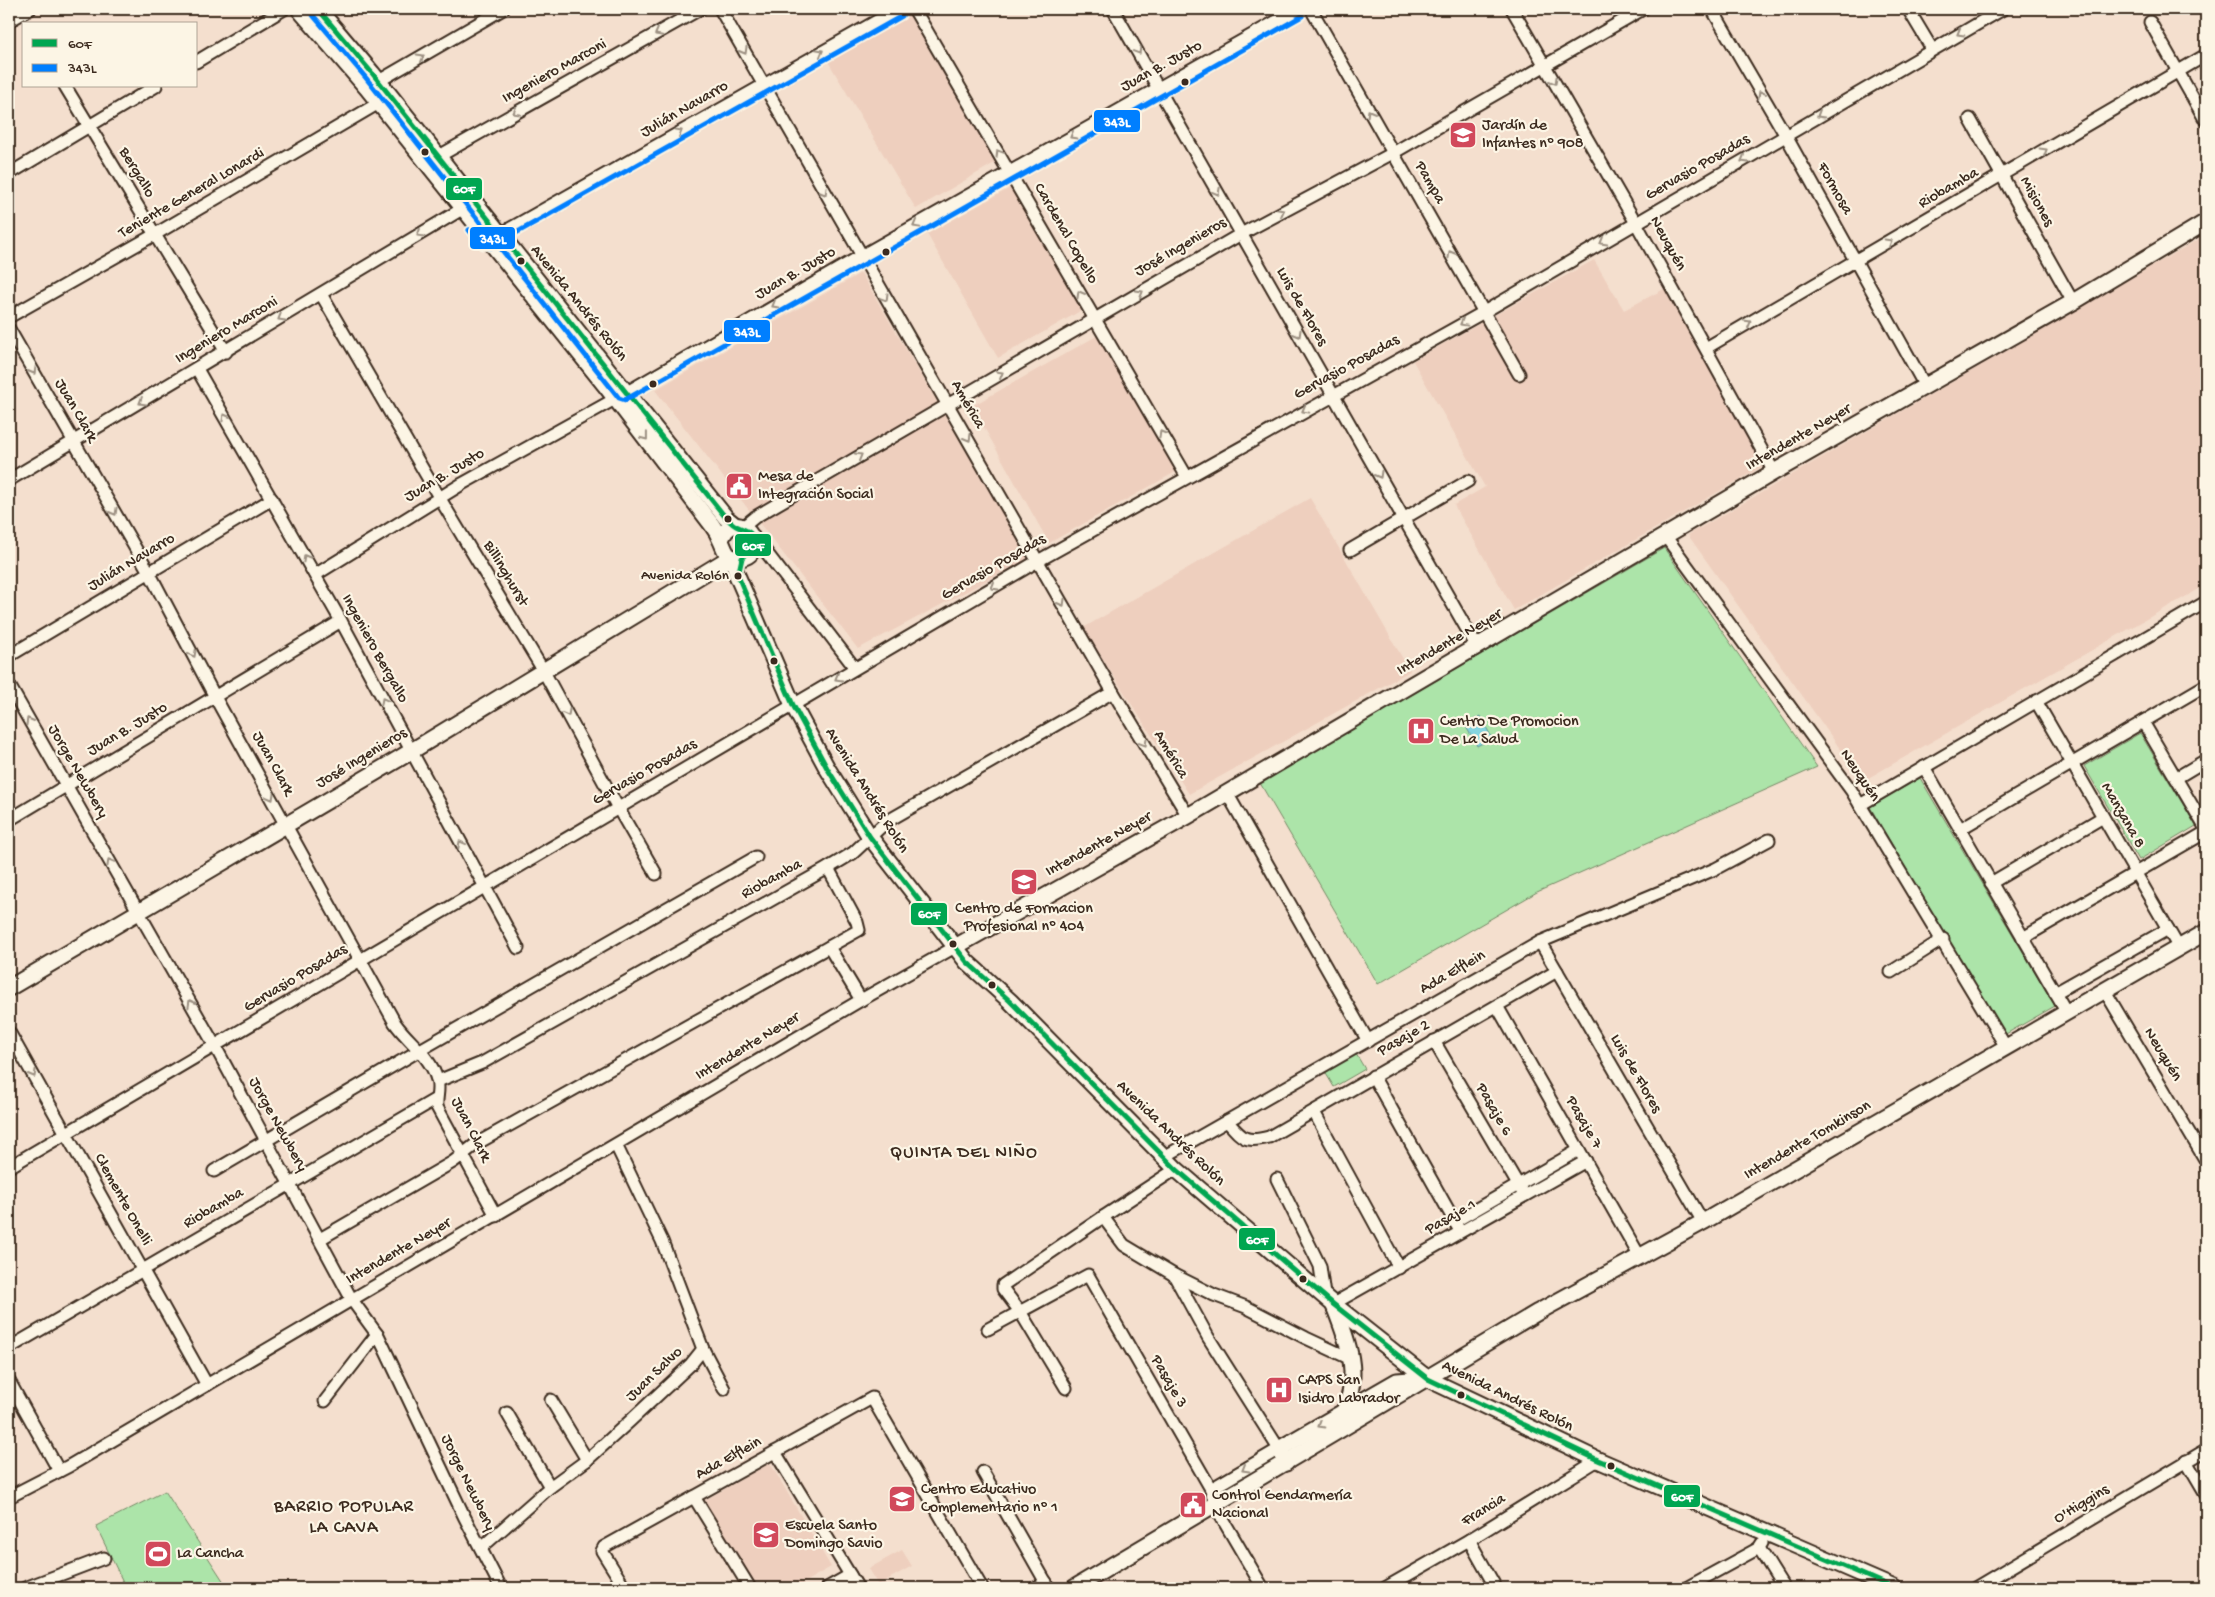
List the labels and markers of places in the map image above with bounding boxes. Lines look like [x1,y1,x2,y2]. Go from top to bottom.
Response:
unlabelled marker [1180,77,1190,87]
place label: Jardín de Infantes nº 908 [1482,117,1584,154]
school or university icon: Jardín de Infantes nº 908 [1448,120,1478,150]
unlabelled marker [420,147,430,157]
unlabelled marker [881,247,891,257]
unlabelled marker [516,256,526,266]
unlabelled marker [648,379,658,389]
place label: Mesa de Integración Social [758,468,874,505]
public building icon: Mesa de Integración Social [724,471,754,501]
unlabelled marker [723,514,733,524]
place label: Avenida Rolón [641,567,729,585]
marker: Avenida Rolón [733,571,743,581]
unlabelled marker [769,656,779,666]
place label: Centro De Promocion De La Salud [1439,713,1579,750]
hospital icon: Centro De Promocion De La Salud [1406,716,1436,746]
school or university icon: Centro de Formacion Profesional nº 404 [1009,867,1039,897]
place label: Centro de Formacion Profesional nº 404 [955,900,1093,937]
unlabelled marker [948,939,958,949]
unlabelled marker [987,980,997,990]
unlabelled marker [1298,1274,1308,1284]
place label: CAPS San Isidro Labrador [1298,1372,1401,1409]
hospital icon: CAPS San Isidro Labrador [1264,1375,1294,1405]
unlabelled marker [1456,1390,1466,1400]
unlabelled marker [1606,1461,1616,1471]
place label: Centro Educativo Complementario nº 1 [921,1481,1058,1518]
school or university icon: Centro Educativo Complementario nº 1 [887,1484,917,1514]
place label: Control Gendarmería Nacional [1212,1487,1353,1524]
public building icon: Control Gendarmería Nacional [1178,1490,1208,1520]
place label: Escuela Santo Domingo Savio [784,1517,883,1554]
school or university icon: Escuela Santo Domingo Savio [751,1520,781,1550]
sports icon: La Cancha [143,1539,173,1569]
place label: La Cancha [177,1545,245,1564]

